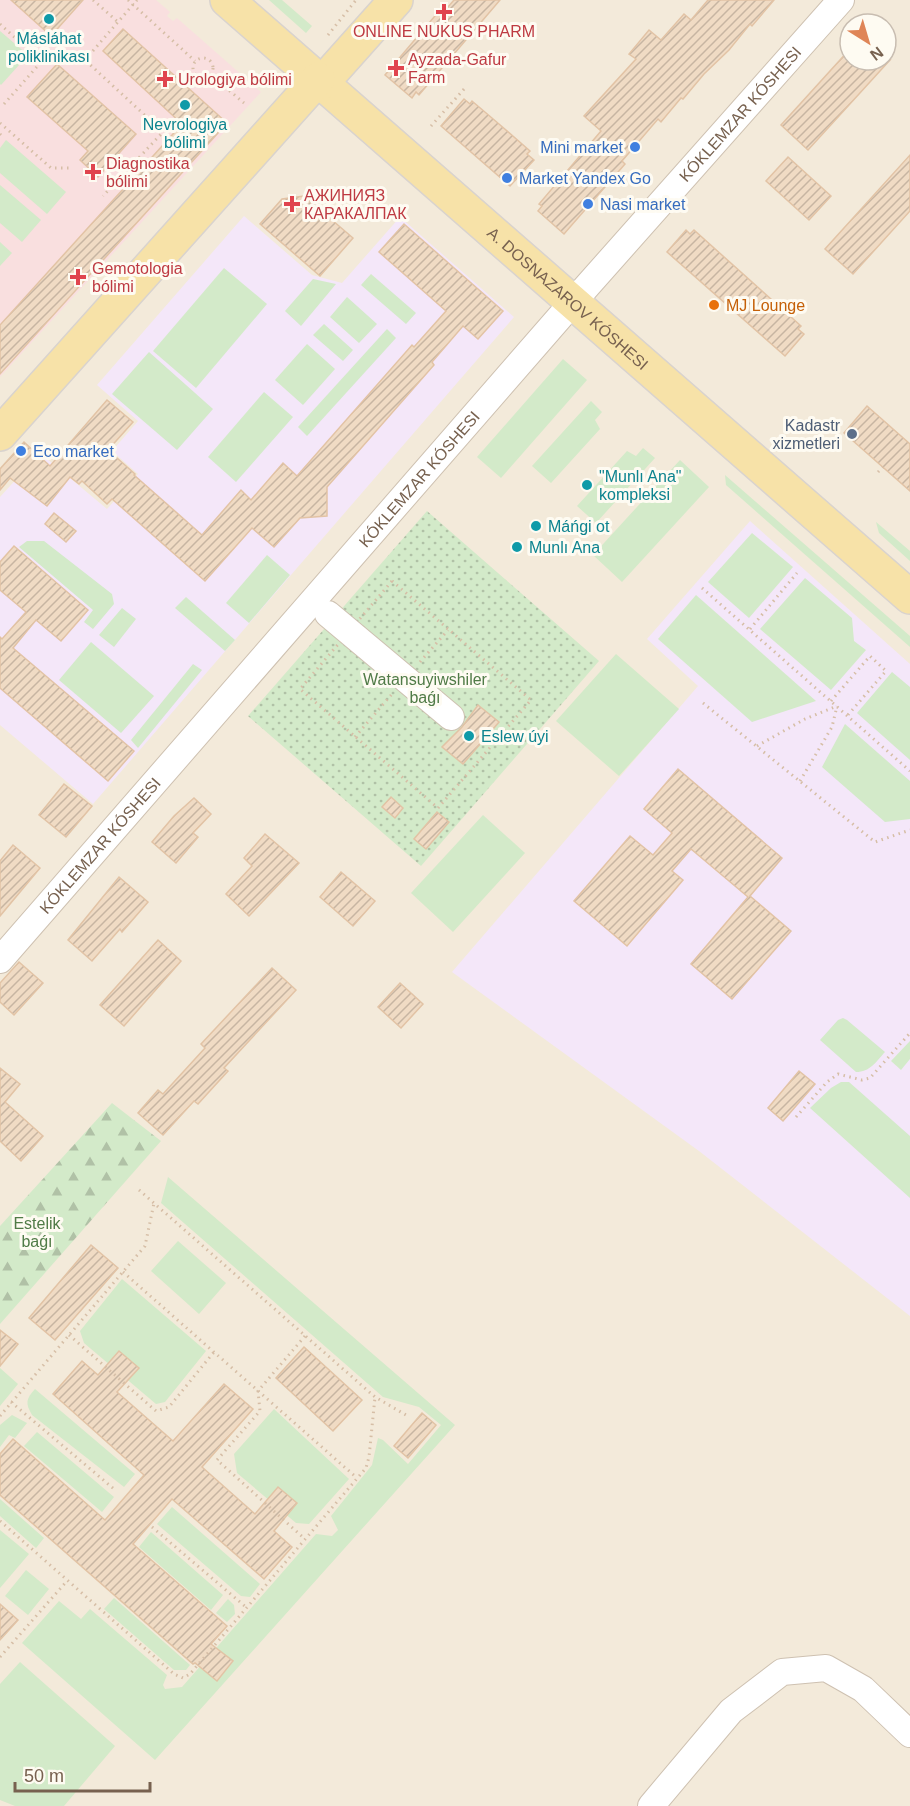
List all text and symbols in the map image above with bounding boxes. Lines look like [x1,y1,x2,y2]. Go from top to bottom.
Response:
marker: ONLINE NUKUS PHARM [437,5,451,19]
marker: Másláhat poliklinikası [42,12,56,26]
north arrow [838,12,898,72]
place label: ONLINE NUKUS PHARM [353,23,535,40]
place label: Másláhat poliklinikası [8,30,90,65]
street label: KÓKLEMZAR KÓSHESI [676,43,805,185]
text: N [867,43,886,64]
place label: Ayzada-Gafur Farm [408,51,507,86]
marker: Ayzada-Gafur Farm [389,61,403,75]
marker: Urologiya bólimi [156,70,174,88]
place label: Urologiya bólimi [178,71,292,88]
marker: Nevrologiya bólimi [178,98,192,112]
place label: Nevrologiya bólimi [143,116,227,151]
place label: Mini market [540,139,624,156]
marker: Mini market [628,140,642,154]
place label: Diagnostika bólimi [106,155,190,190]
marker: Diagnostika bólimi [84,163,102,181]
place label: Market Yandex Go [519,170,651,187]
marker: Market Yandex Go [500,171,514,185]
place label: АЖИНИЯЗ КАРАКАЛПАК [304,187,407,222]
place label: Nasi market [600,196,686,213]
marker: АЖИНИЯЗ КАРАКАЛПАК [285,197,299,211]
marker: Nasi market [581,197,595,211]
street label: A. DOSNAZAROV KÓSHESI [484,224,651,373]
place label: Gemotologia bólimi [92,260,183,295]
marker: Gemotologia bólimi [69,268,87,286]
place label: MJ Lounge [726,297,805,314]
marker: MJ Lounge [707,298,721,312]
street label: KÓKLEMZAR KÓSHESI [356,408,483,551]
place label: Kadastr xizmetleri [772,417,841,452]
marker: Kadastr xizmetleri [845,427,859,441]
place label: Eco market [33,443,114,460]
marker: Eco market [14,444,28,458]
place label: "Munlı Ana" kompleksi [599,468,682,503]
marker: "Munlı Ana" kompleksi [580,478,594,492]
place label: Máńgi ot [548,518,610,535]
marker: Máńgi ot [529,519,543,533]
place label: Munlı Ana [529,539,600,556]
marker: Munlı Ana [510,540,524,554]
park label: Watansuyiwshiler baǵı [363,671,488,706]
place label: Eslew úyi [481,728,549,745]
marker: Eslew úyi [462,729,476,743]
street label: KÓKLEMZAR KÓSHESI [37,774,164,917]
park label: Estelik baǵı [13,1215,62,1250]
scale bar [15,1755,150,1793]
text: 50 m [24,1766,64,1786]

